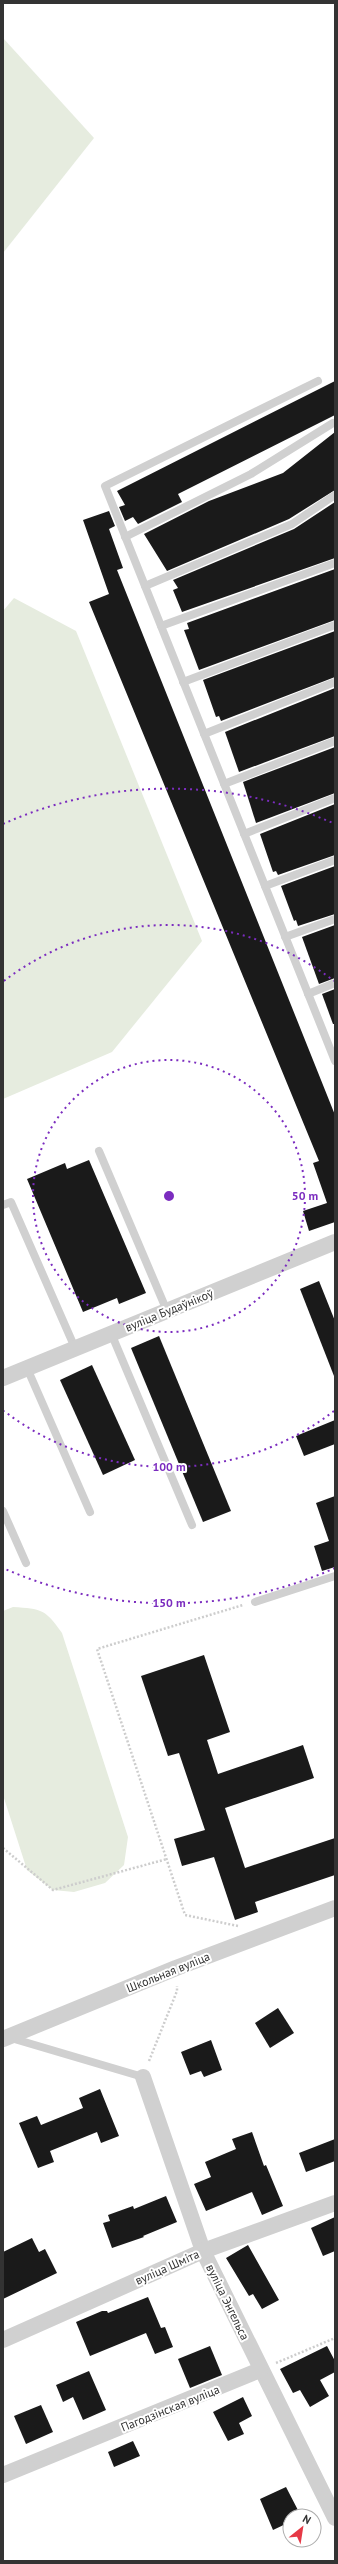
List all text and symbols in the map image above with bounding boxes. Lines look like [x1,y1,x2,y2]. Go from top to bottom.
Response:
text: 50 m [292,1188,318,1203]
centre of rings [162,1189,176,1203]
street label: вуліца Будаўнікоў [123,1285,216,1334]
text: 100 m [152,1459,186,1474]
text: 150 m [152,1595,186,1610]
street label: Школьная вуліца [124,1948,212,1996]
street label: вуліца Шміта [133,2246,201,2288]
street label: вуліца Энгельса [203,2262,253,2342]
street label: Пагодзінская вуліца [118,2381,222,2435]
north arrow [282,2508,322,2548]
text: N [300,2511,314,2527]

